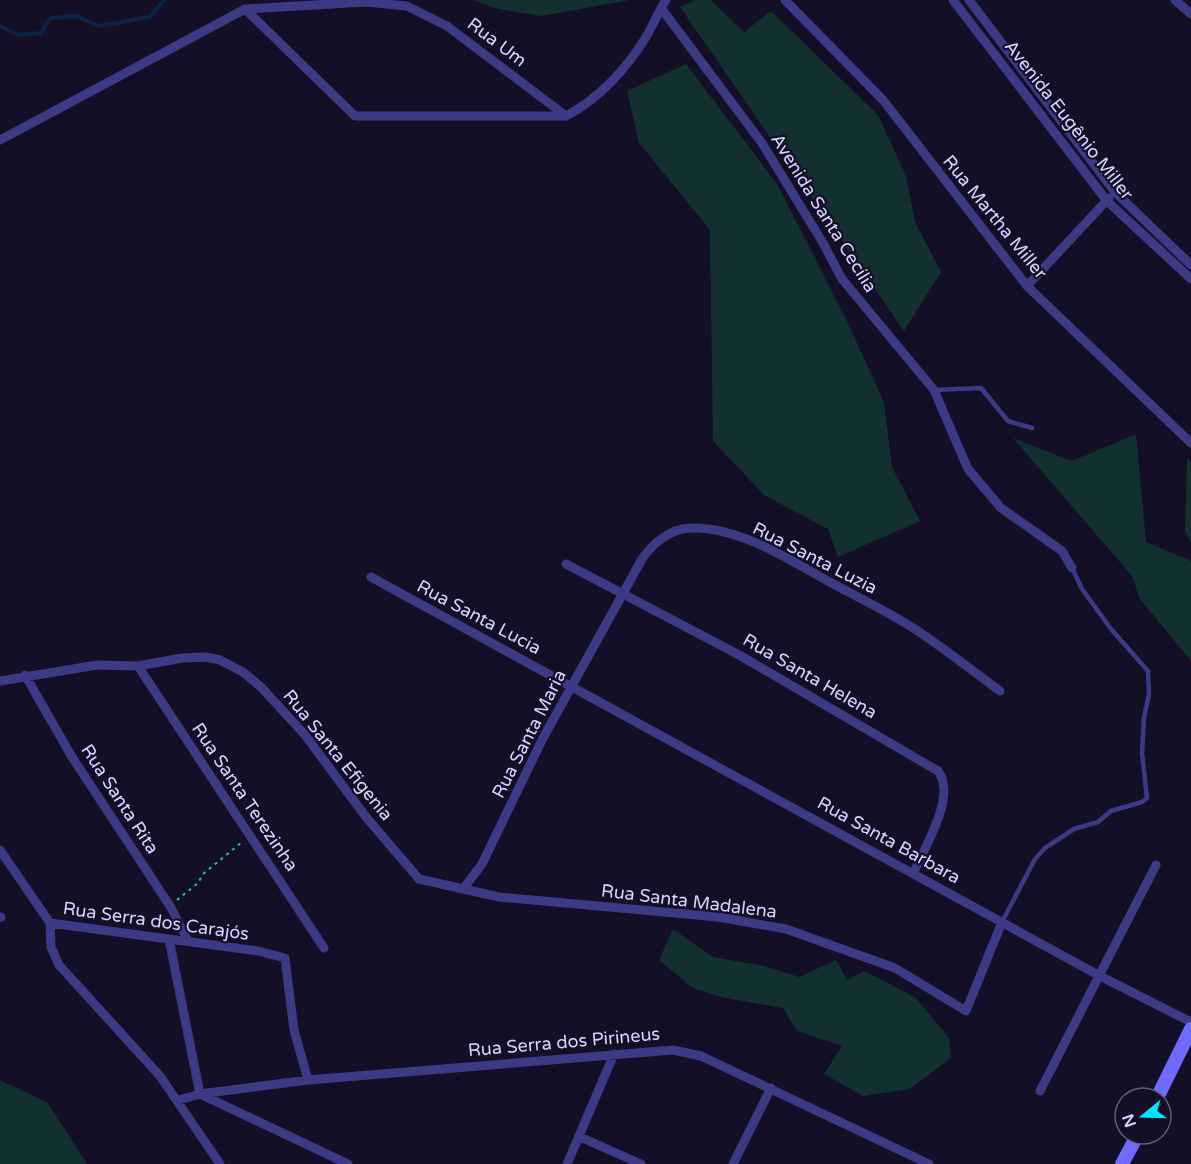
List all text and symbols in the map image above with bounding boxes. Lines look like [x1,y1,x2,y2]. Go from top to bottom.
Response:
street label: Rua Um [463,13,531,71]
street label: Avenida Eugênio Miller [1000,36,1138,204]
street label: Avenida Santa Cecília [766,130,882,296]
street label: Rua Martha Miller [938,150,1052,284]
street label: Rua Santa Luzia [749,517,881,599]
street label: Rua Santa Lucia [413,575,545,659]
street label: Rua Santa Helena [739,629,881,723]
street label: Rua Santa Maria [487,666,571,802]
street label: Rua Santa Efigenia [278,685,398,825]
street label: Rua Santa Terezinha [187,719,303,875]
street label: Rua Santa Rita [76,740,164,858]
street label: Rua Santa Barbara [814,792,964,888]
street label: Rua Santa Madalena [600,879,778,923]
street label: Rua Serra dos Carajós [61,897,251,945]
street label: Rua Serra dos Pirineus [467,1023,661,1061]
north arrow [1113,1086,1173,1146]
text: N [1118,1111,1141,1130]

